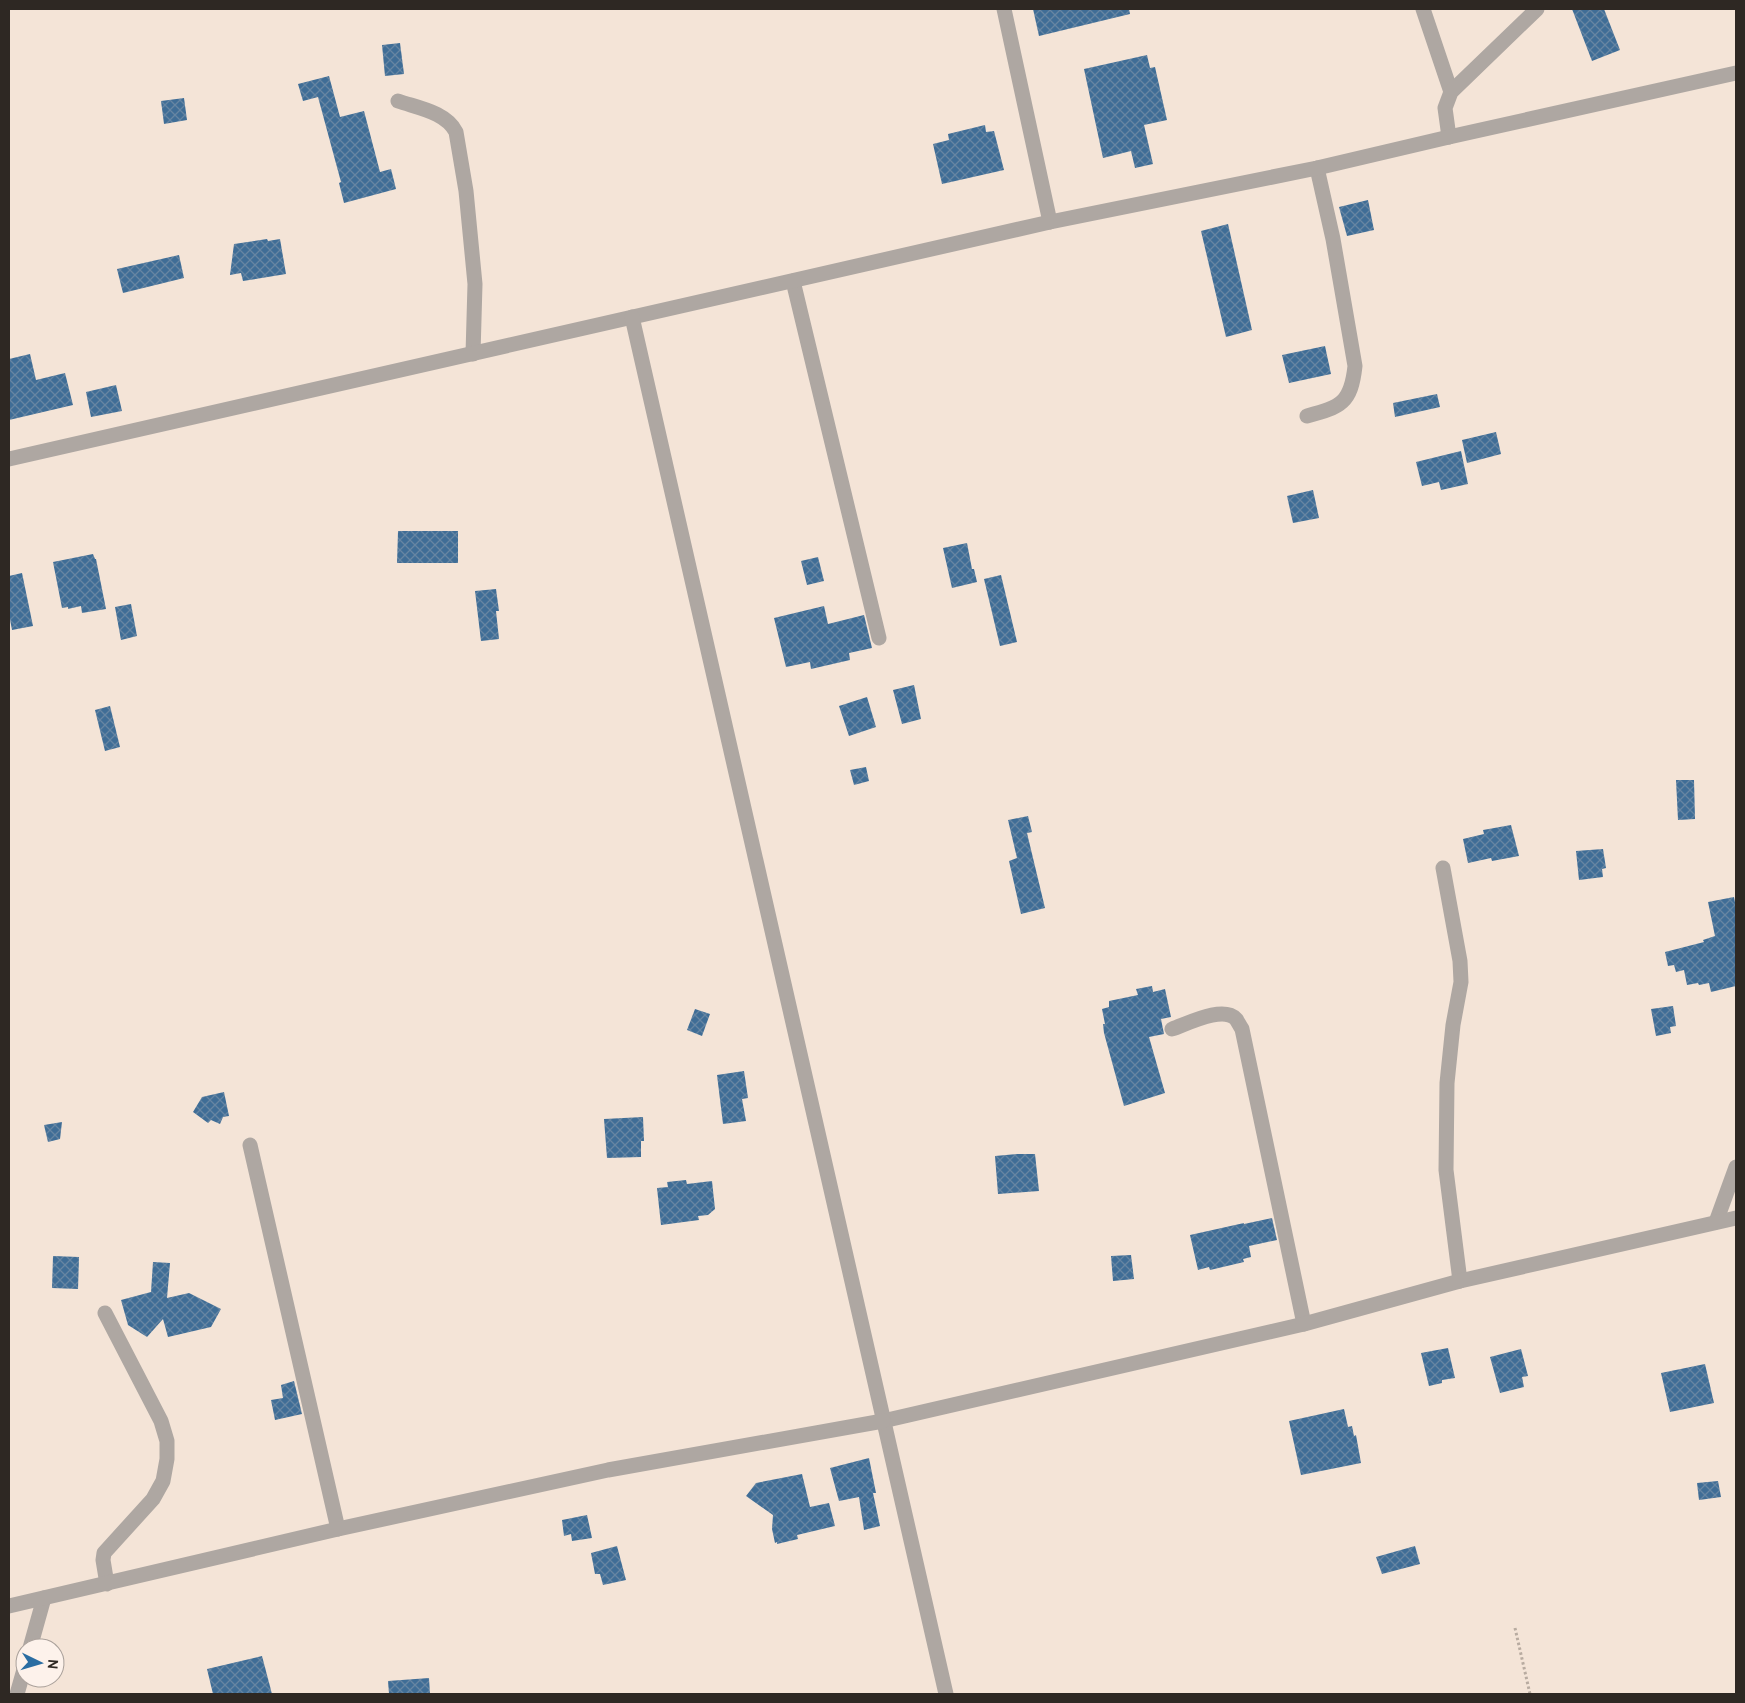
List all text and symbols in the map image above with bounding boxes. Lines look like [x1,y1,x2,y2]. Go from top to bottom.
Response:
north arrow [15,1638,65,1688]
text: N [43,1658,60,1670]

